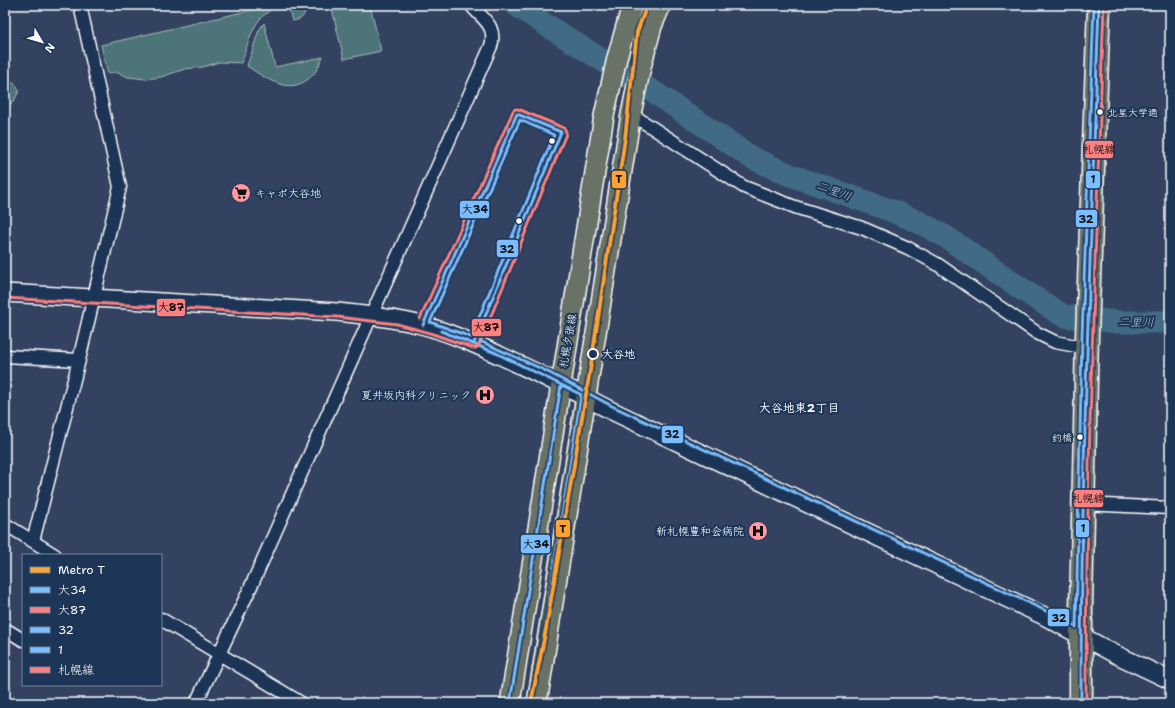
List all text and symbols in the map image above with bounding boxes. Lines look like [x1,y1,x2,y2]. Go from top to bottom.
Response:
north arrow [22,22,62,62]
text: N [41,40,58,56]
place label: 北星大学通 [1108,106,1158,119]
marker: 北星大学通 [1095,107,1105,117]
unlabelled marker [547,136,557,146]
line badge: 札幌線 [1084,140,1114,159]
text: 札幌線 [1083,142,1116,157]
line badge: T [611,170,627,189]
line badge: 1 [1085,170,1101,189]
text: T [616,172,623,187]
text: 1 [1090,172,1096,187]
water label: 二里川 [814,177,854,205]
supermarket icon: キャポ大谷地 [230,182,252,204]
place label: キャポ大谷地 [255,186,321,201]
line badge: 大34 [459,200,490,219]
text: 大34 [462,202,488,217]
line badge: 32 [1075,209,1098,228]
text: 32 [1078,212,1094,227]
unlabelled marker [514,216,524,226]
line badge: 32 [496,239,519,258]
text: 32 [499,242,515,257]
line badge: 大87 [156,298,186,317]
text: 大87 [158,300,184,315]
street label: 札幌夕張線 [556,313,580,369]
water label: 二里川 [1118,314,1154,330]
line badge: 大87 [471,318,502,337]
text: 大87 [473,320,499,335]
place label: 大谷地 [602,347,635,362]
marker: 大谷地 [587,348,599,360]
hospital icon: 夏井坂内科クリニック [474,384,496,406]
place label: 夏井坂内科クリニック [361,388,471,403]
district label: 大谷地東2丁目 [759,400,839,416]
line badge: 32 [661,425,684,444]
text: 32 [664,427,680,442]
place label: 釣橋 [1052,431,1072,444]
marker: 釣橋 [1075,432,1085,442]
line badge: 札幌線 [1073,489,1104,508]
text: 札幌線 [1072,491,1105,506]
line badge: T [555,519,571,538]
line badge: 1 [1075,519,1090,538]
hospital icon: 新札幌豊和会病院 [747,520,769,542]
text: 1 [1080,521,1086,536]
text: T [560,522,567,537]
place label: 新札幌豊和会病院 [656,524,744,539]
line badge: 大34 [520,534,551,554]
text: 大34 [523,537,549,552]
legend [22,554,162,686]
text: Metro T [58,562,106,578]
text: 大34 [58,582,86,598]
text: 大87 [58,602,86,618]
line badge: 32 [1047,608,1070,627]
text: 32 [1051,611,1067,626]
text: 32 [58,622,74,638]
text: 1 [58,642,63,658]
text: 札幌線 [58,662,94,678]

